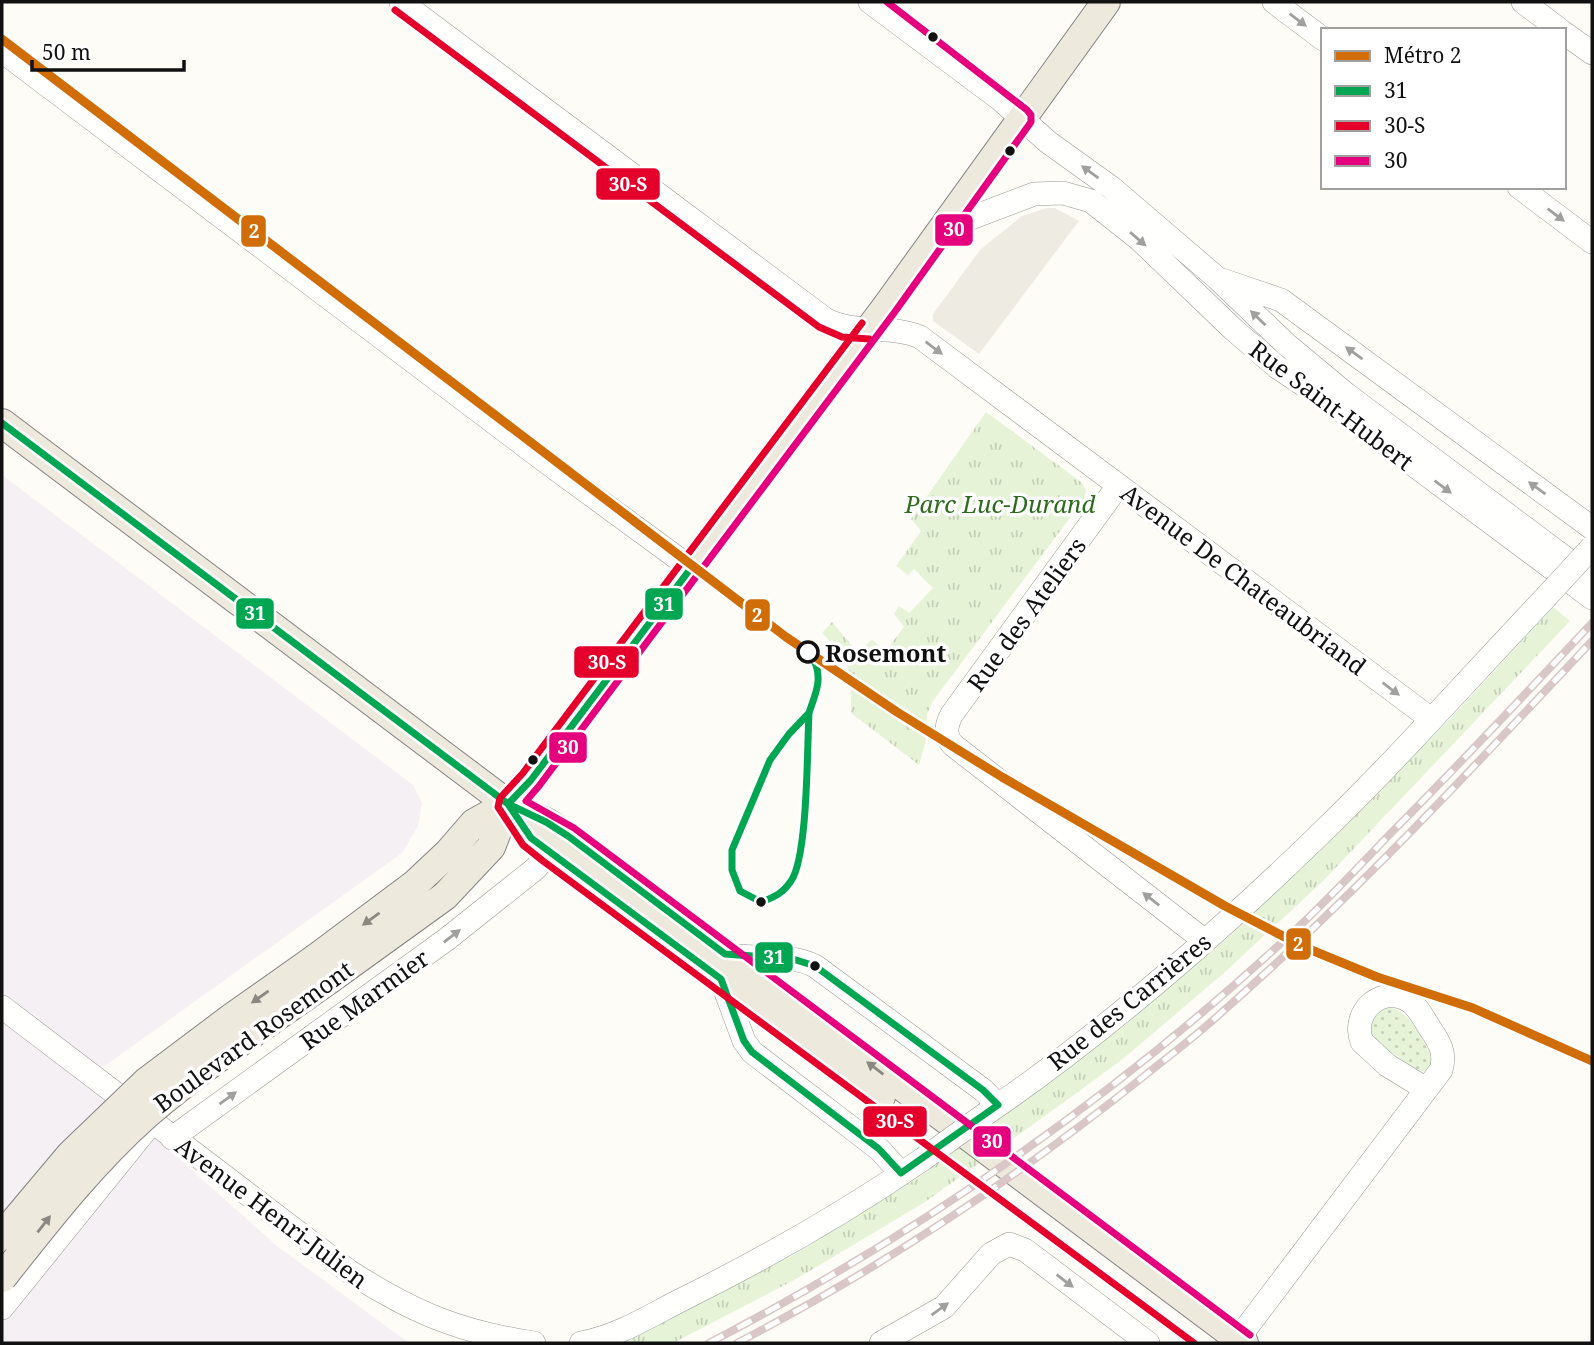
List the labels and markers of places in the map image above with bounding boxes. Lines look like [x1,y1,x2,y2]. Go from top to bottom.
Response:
unlabelled marker [926,30,940,44]
unlabelled marker [1003,144,1017,158]
place label: Rosemont [825,636,947,669]
marker: Rosemont [797,641,819,663]
unlabelled marker [526,753,540,767]
unlabelled marker [754,895,768,909]
unlabelled marker [808,959,822,973]

